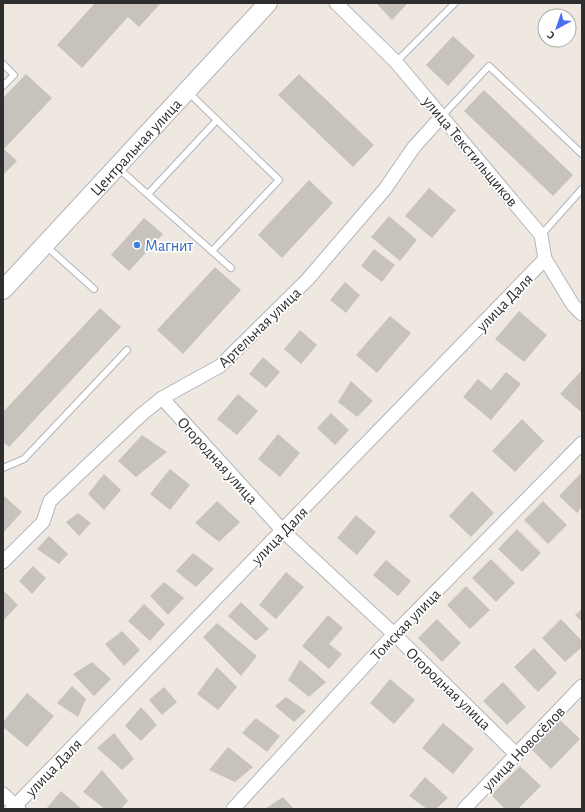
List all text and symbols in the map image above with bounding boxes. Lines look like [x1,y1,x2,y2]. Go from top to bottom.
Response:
north arrow [537,8,577,48]
text: С [545,29,557,41]
street label: улица Текстильщиков [418,93,521,210]
street label: Центральная улица [87,96,185,199]
place label: Магнит [145,238,193,254]
marker: Магнит [132,240,142,250]
street label: улица Даля [473,271,537,336]
street label: Артельная улица [215,284,305,372]
street label: Огородная улица [173,414,260,508]
street label: улица Даля [248,504,312,569]
street label: Томская улица [368,586,444,664]
street label: Огородная улица [402,644,494,734]
street label: улица Новосёлов [479,703,569,796]
street label: улица Даля [22,736,86,801]

